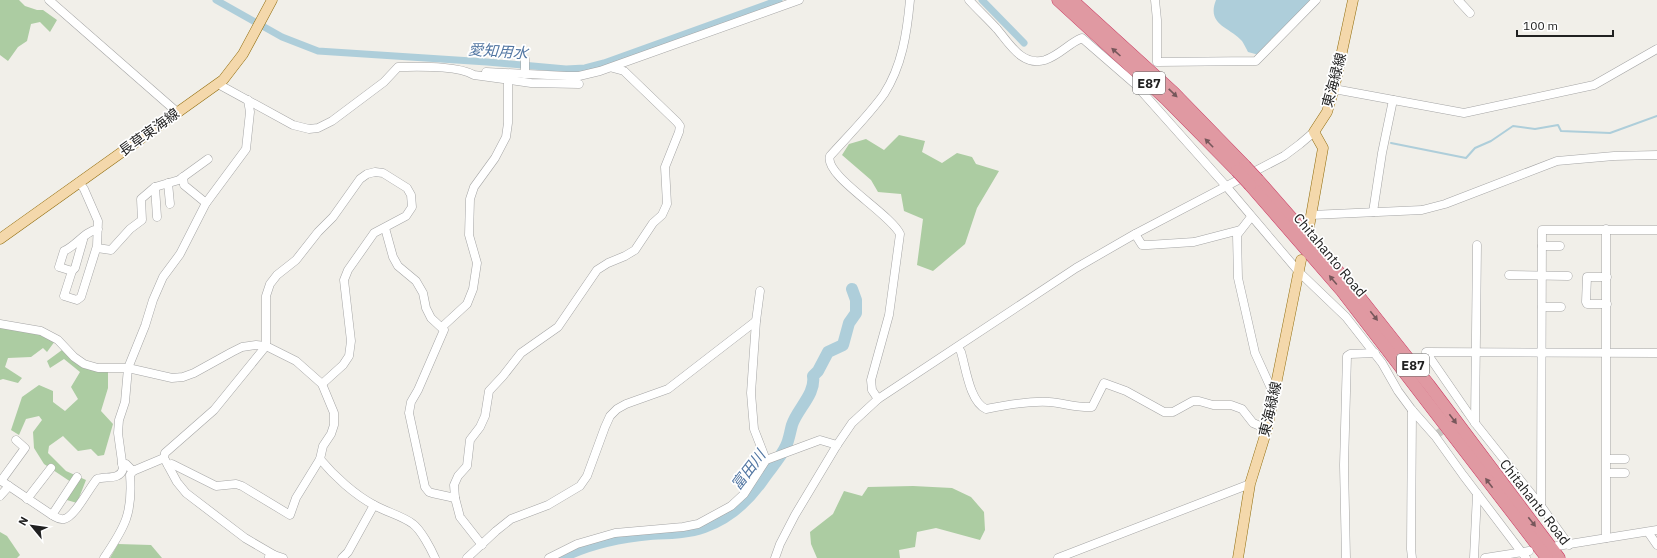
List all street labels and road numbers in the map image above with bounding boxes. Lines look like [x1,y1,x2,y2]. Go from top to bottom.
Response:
street label: 東海緑線 [1318,51,1350,109]
road number: E87 [1133,72,1165,94]
street label: 長草東海線 [115,104,183,160]
street label: Chitahanto Road [1290,209,1370,301]
road number: E87 [1397,354,1429,376]
street label: 東海緑線 [1255,380,1285,438]
street label: Chitahanto Road [1496,455,1574,549]

